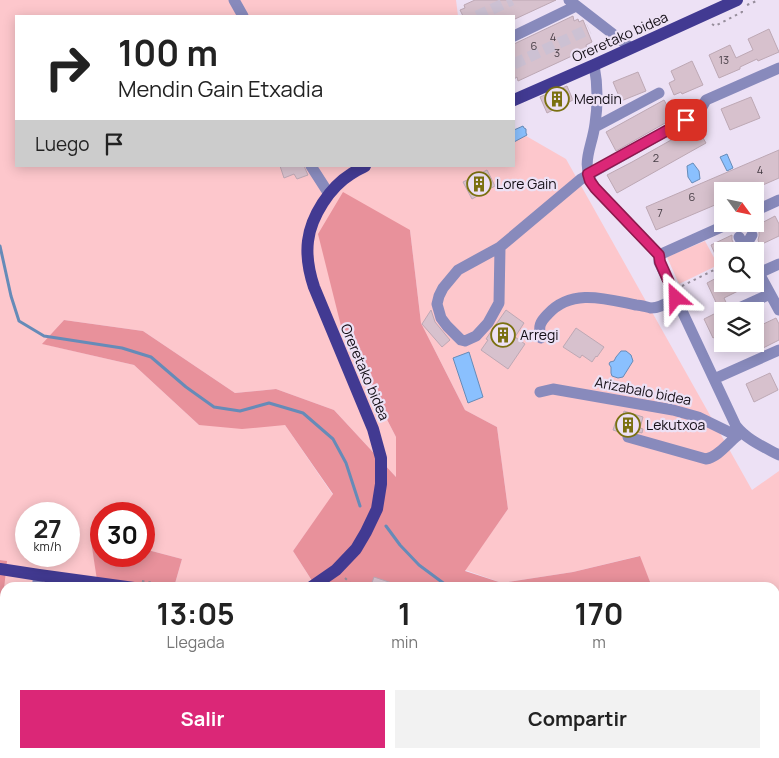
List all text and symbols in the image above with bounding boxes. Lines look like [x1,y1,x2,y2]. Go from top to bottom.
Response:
street label: Oreretako bidea [569,7,671,66]
text: 100 m [118,29,218,77]
house number: 4 [550,29,556,44]
icon: right [35,35,100,100]
house number: 6 [531,38,538,53]
house number: 3 [554,45,560,60]
house number: 13 [719,52,729,67]
text: Mendin Gain Etxadia [118,74,323,104]
building icon: Mendin [544,86,570,112]
place label: Mendin [574,89,622,108]
pin [665,99,707,141]
icon: arrive [672,106,700,134]
icon: arrive [100,130,128,158]
text: Luego [35,131,90,157]
house number: 2 [653,150,659,165]
house number: 4 [757,162,763,177]
building icon: Lore Gain [466,171,492,197]
place label: Lore Gain [496,174,557,193]
north arrow [714,182,764,232]
map controls [714,182,764,352]
house number: 6 [689,189,696,204]
house number: 7 [657,205,663,220]
button: search [714,242,764,292]
position arrow [649,271,701,323]
button: layers [714,302,764,352]
street label: Oreretako bidea [337,321,394,423]
building icon: Arregi [490,322,516,348]
place label: Arregi [520,325,559,344]
street label: Arizabalo bidea [593,372,693,409]
building icon: Lekutxoa [615,412,641,438]
place label: Lekutxoa [646,415,705,434]
speed limit sign: 30 [90,502,155,567]
text: 27 [33,511,62,546]
text: km/h [34,538,61,555]
text: 13:05 [157,593,235,634]
text: 1 [398,593,411,634]
text: 170 [575,593,623,634]
text: Llegada [167,631,225,653]
text: min [391,631,418,653]
text: m [592,631,606,653]
button: Salir [20,690,385,748]
button: Compartir [395,690,760,748]

